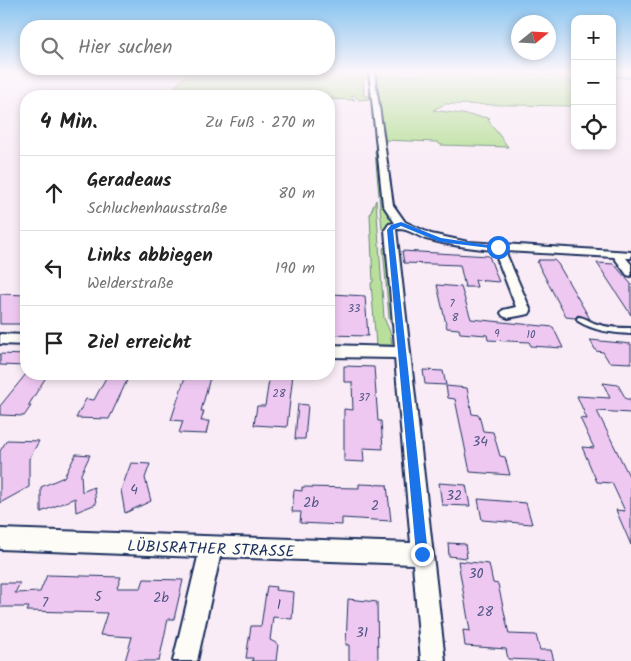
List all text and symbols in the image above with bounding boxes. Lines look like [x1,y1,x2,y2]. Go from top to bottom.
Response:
north arrow [511,15,556,60]
map controls [571,15,616,150]
button: + [571,15,616,60]
search box [20,20,335,75]
text: Hier suchen [78,33,172,63]
icon: search [38,34,66,62]
button: − [571,60,616,105]
button: locate [571,105,616,150]
text: 4 Min. [40,106,97,139]
text: Zu Fuß · 270 m [205,110,315,135]
text: Geradeaus [87,166,172,196]
icon: ahead [40,179,68,207]
text: 80 m [278,181,315,206]
text: Schluchenhausstraße [87,196,227,221]
route start [487,236,510,259]
text: Links abbiegen [87,241,213,271]
icon: left [40,254,68,282]
text: 190 m [275,256,315,281]
text: Welderstraße [87,271,173,296]
house number: 7 [449,295,455,313]
house number: 33 [348,300,360,318]
house number: 8 [452,309,459,327]
house number: 9 [494,325,500,343]
house number: 10 [527,326,536,344]
text: Ziel erreicht [87,328,192,358]
icon: arrive [40,329,68,357]
house number: 28 [272,385,286,403]
house number: 37 [358,389,371,407]
house number: 34 [472,431,488,453]
house number: 4 [130,479,138,501]
house number: 32 [446,485,462,507]
house number: 2b [303,492,319,514]
house number: 2 [371,495,379,517]
street label: LÜBISRATHER STRASSE [127,534,296,565]
route end [411,543,434,566]
house number: 30 [469,563,484,585]
house number: 5 [94,586,103,608]
house number: 2b [153,587,169,609]
house number: 7 [42,592,49,614]
house number: 1 [277,594,281,616]
house number: 28 [477,601,494,623]
house number: 31 [356,622,368,644]

